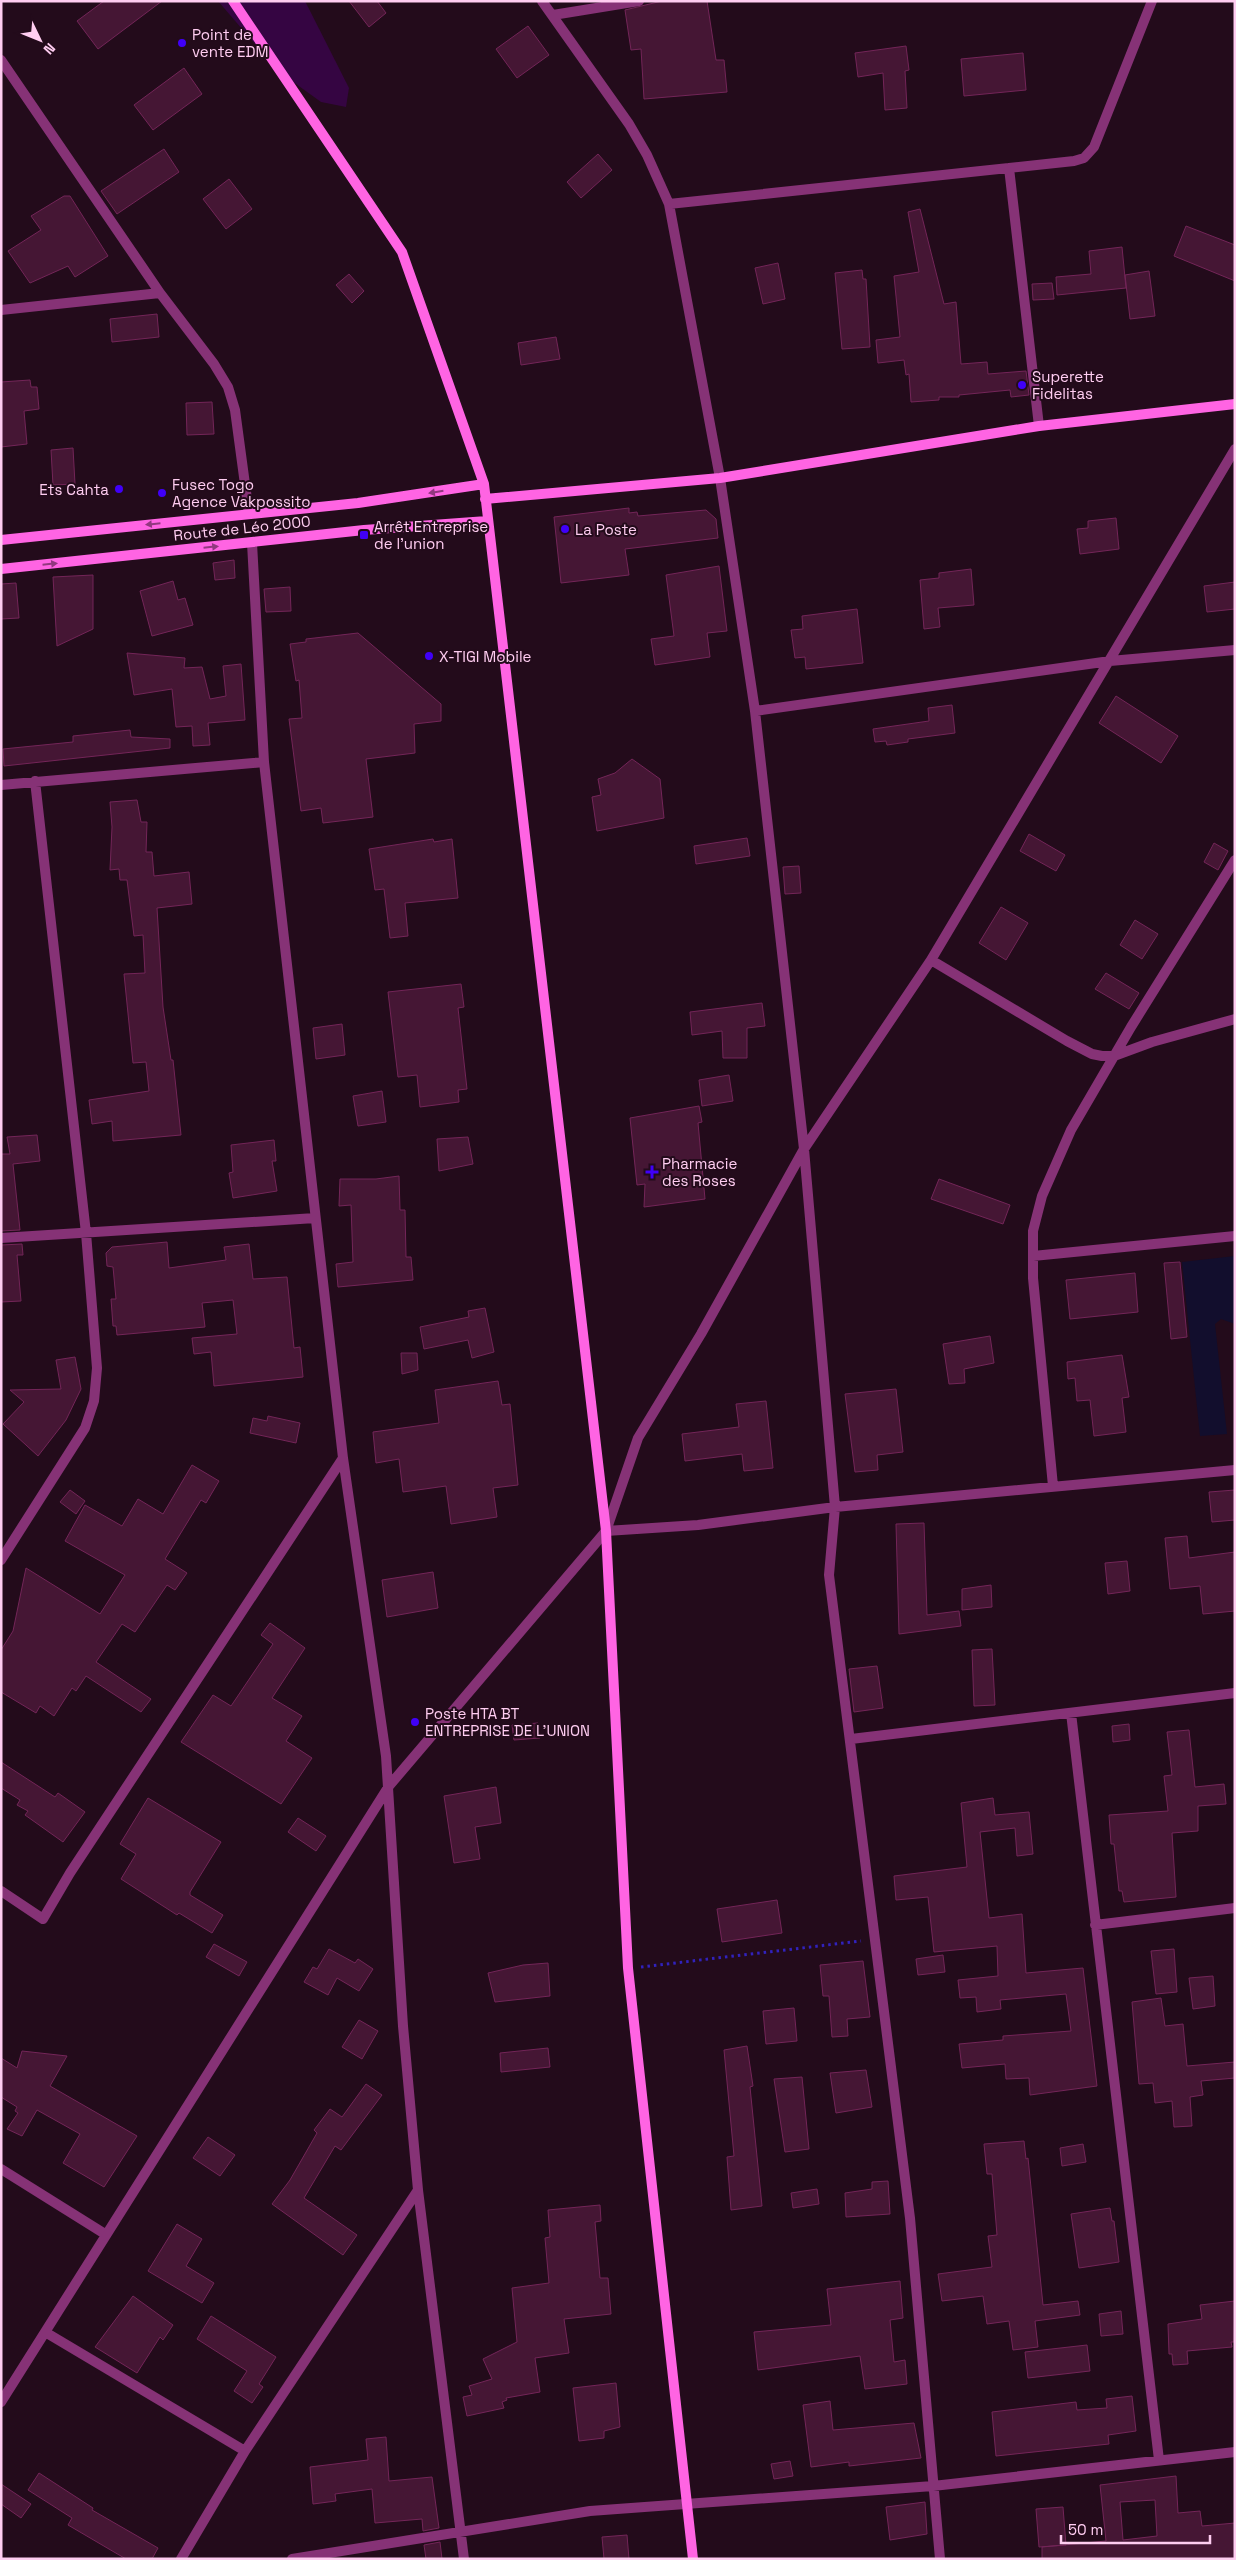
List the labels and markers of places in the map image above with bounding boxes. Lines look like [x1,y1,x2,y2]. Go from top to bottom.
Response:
place label: Point de vente EDM [192,25,268,61]
marker: Point de vente EDM [176,37,188,49]
place label: Superette Fidelitas [1032,367,1104,403]
marker: Superette Fidelitas [1016,379,1028,391]
place label: Fusec Togo Agence Vakpossito [172,475,310,511]
place label: Ets Cahta [39,480,109,499]
marker: Ets Cahta [113,483,125,495]
marker: Fusec Togo Agence Vakpossito [156,487,168,499]
place label: Arrêt Entreprise de l'union [374,517,488,553]
place label: La Poste [575,520,637,539]
marker: La Poste [559,523,571,535]
marker: Arrêt Entreprise de l'union [358,529,370,541]
place label: X-TIGI Mobile [439,647,532,666]
marker: X-TIGI Mobile [423,650,435,662]
place label: Pharmacie des Roses [662,1154,737,1190]
marker: Pharmacie des Roses [646,1166,658,1178]
place label: Poste HTA BT ENTREPRISE DE L'UNION [425,1704,590,1740]
marker: Poste HTA BT ENTREPRISE DE L'UNION [409,1716,421,1728]

